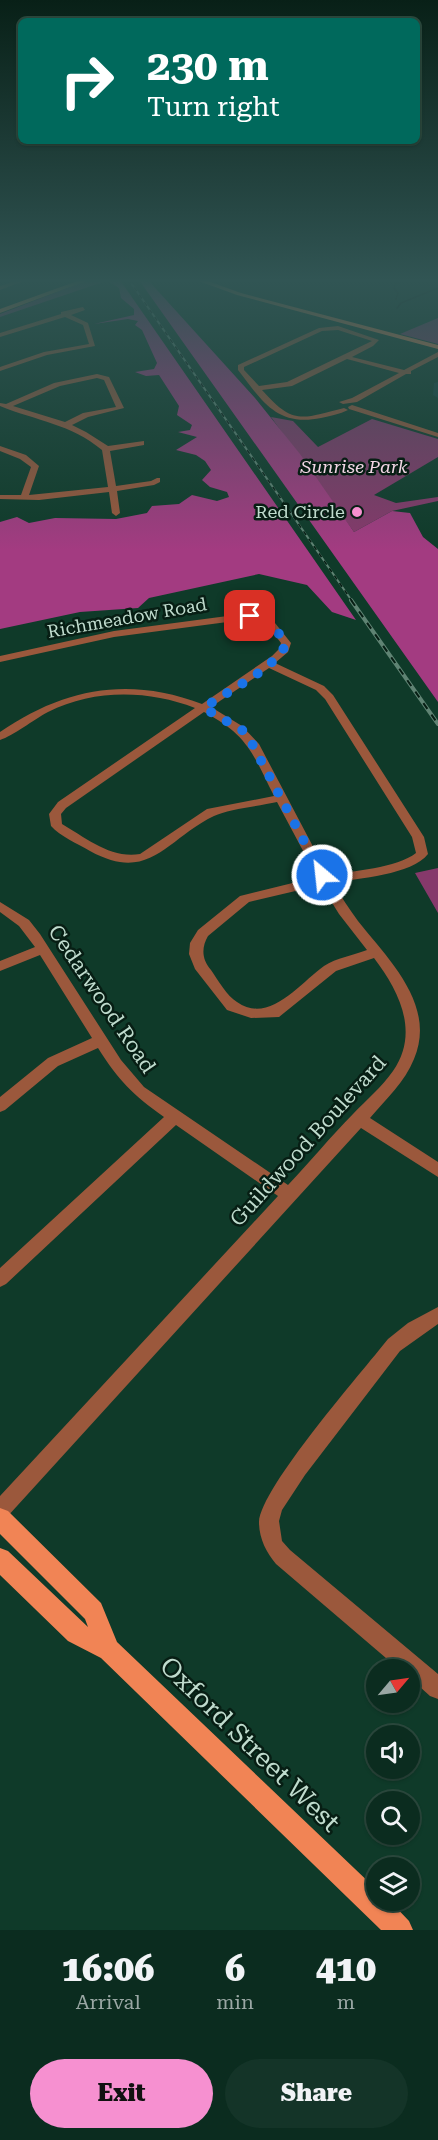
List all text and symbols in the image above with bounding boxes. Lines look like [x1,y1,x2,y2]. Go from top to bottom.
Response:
text: 230 m [147,41,269,90]
icon: right [48,42,126,120]
text: Turn right [147,91,280,123]
park label: Sunrise Park [299,456,408,477]
place label: Red Circle [255,501,345,522]
marker: Red Circle [350,505,364,519]
pin [224,590,275,641]
street label: Richmeadow Road [46,593,209,642]
icon: arrive [233,599,266,632]
position arrow [290,843,354,907]
street label: Cedarwood Road [43,920,161,1078]
street label: Guildwood Boulevard [225,1050,391,1231]
street label: Oxford Street West [154,1651,346,1838]
north arrow [366,1659,420,1713]
map controls [366,1659,420,1911]
button: sound [366,1725,420,1779]
button: search [366,1791,420,1845]
button: layers [366,1857,420,1911]
text: 16:06 [62,1948,154,1990]
text: 6 [225,1948,245,1990]
text: 410 [316,1948,376,1990]
text: Arrival [76,1990,141,2014]
text: min [216,1990,254,2014]
text: m [337,1990,355,2014]
button: Exit [30,2059,213,2128]
button: Share [225,2059,408,2128]

